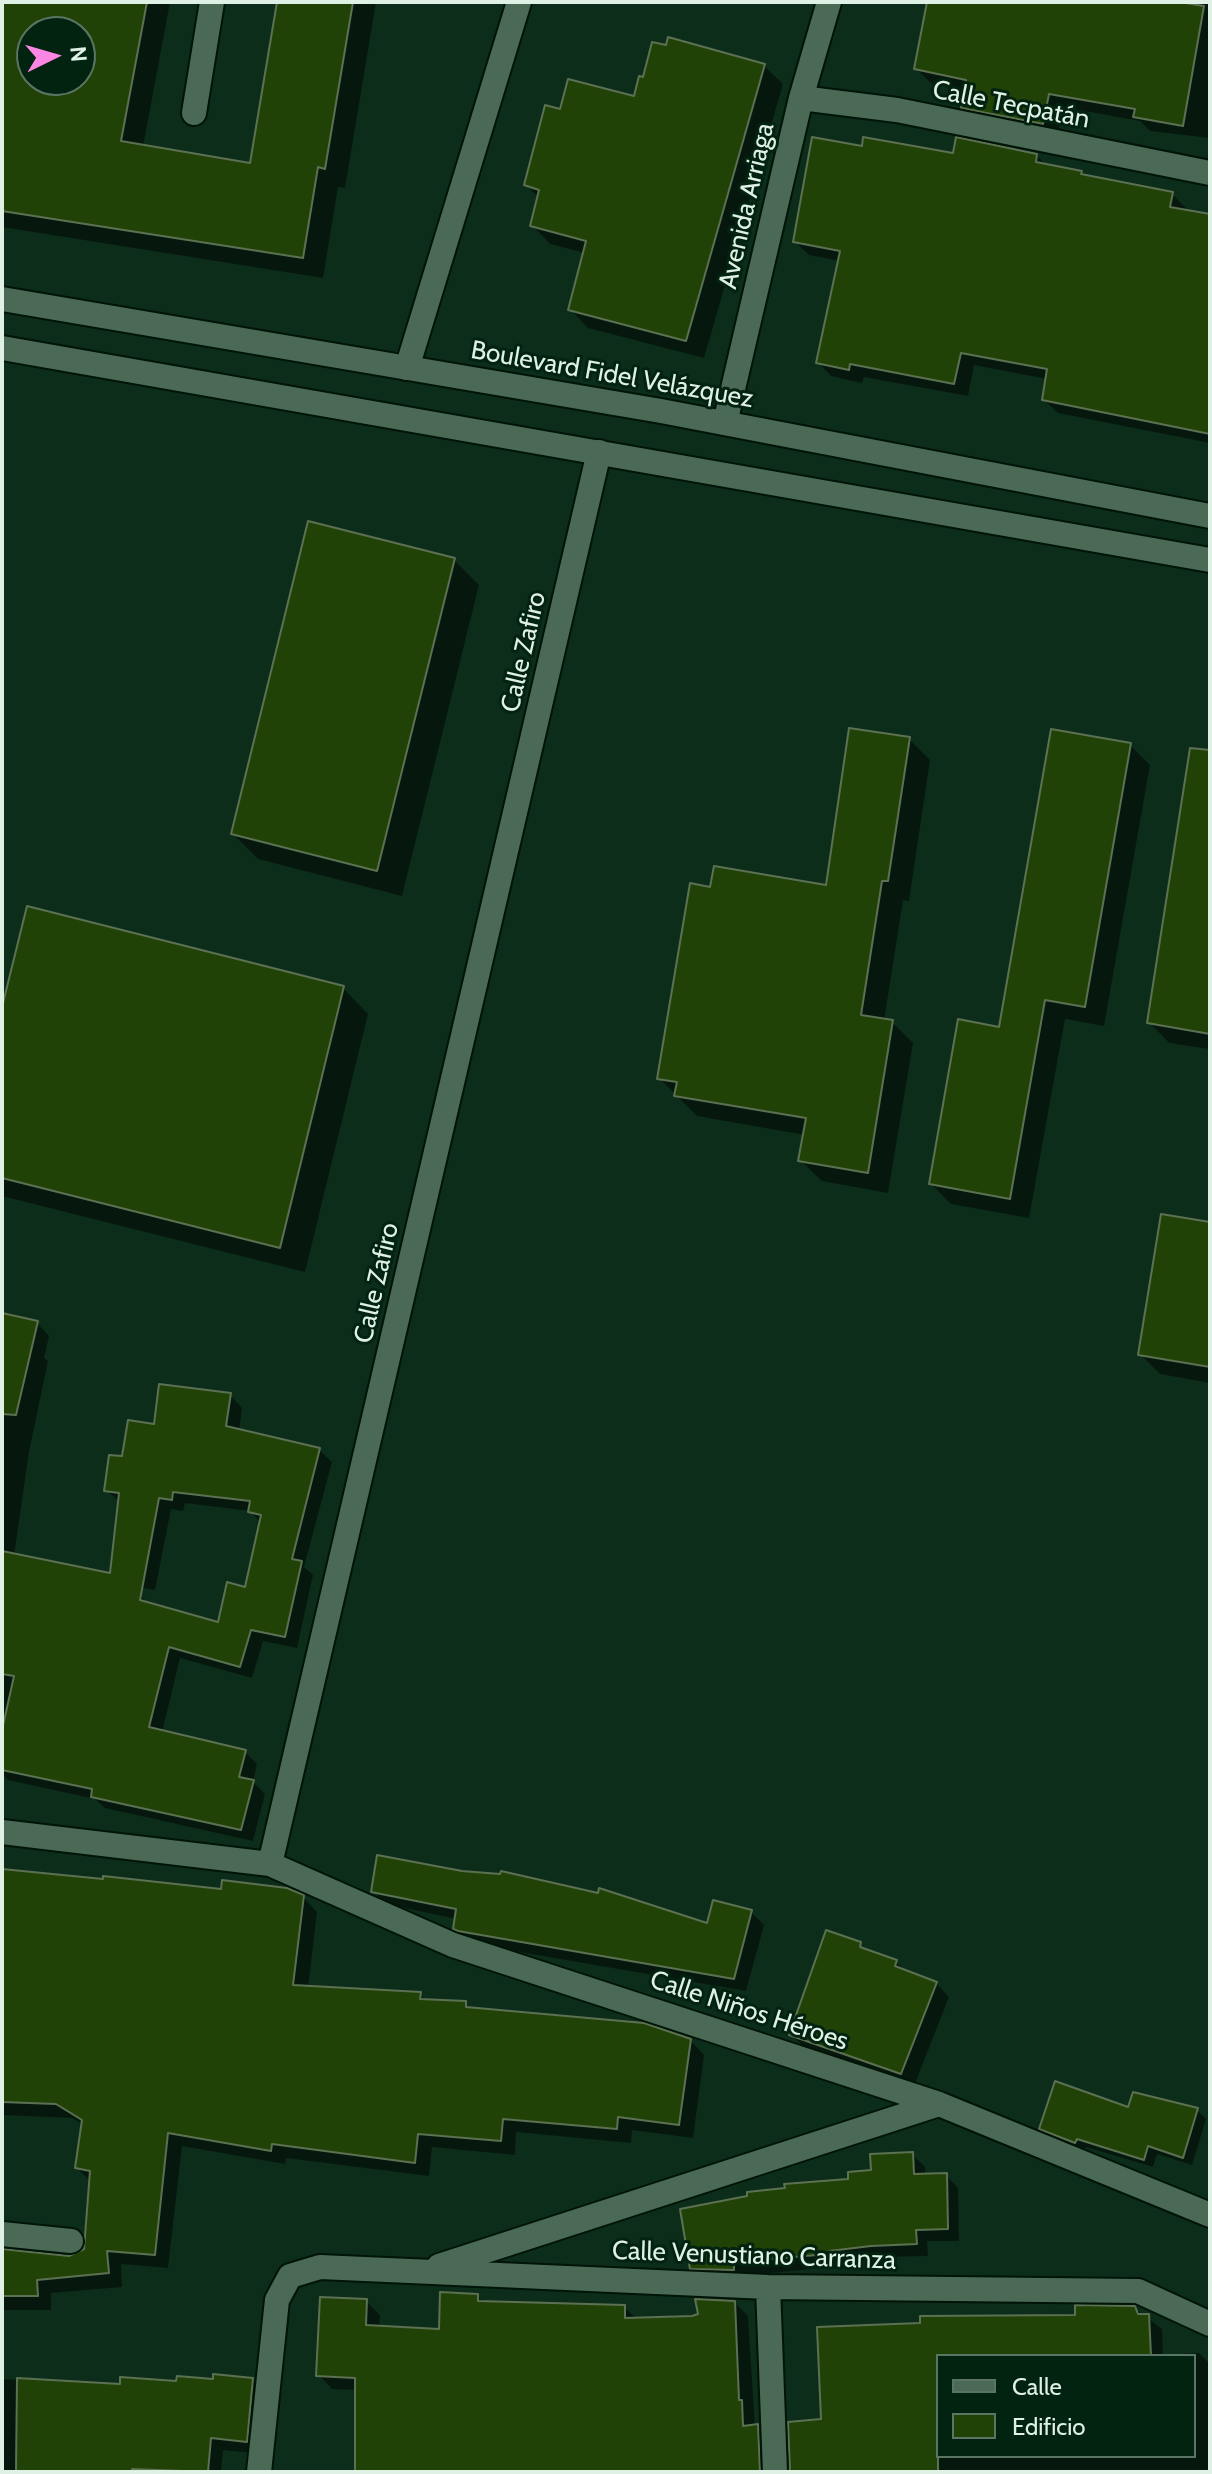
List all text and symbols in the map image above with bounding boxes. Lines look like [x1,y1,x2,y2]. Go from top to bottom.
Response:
north arrow [16,16,96,96]
text: N [64,45,93,63]
street label: Calle Tecpatán [930,74,1092,136]
street label: Avenida Arriaga [713,120,781,292]
street label: Boulevard Fidel Velázquez [468,335,756,415]
street label: Calle Zafiro [495,589,553,715]
street label: Calle Zafiro [348,1220,406,1346]
street label: Calle Niños Héroes [646,1964,852,2058]
street label: Calle Venustiano Carranza [611,2235,897,2277]
legend [936,2354,1196,2458]
text: Calle [1012,2372,1062,2401]
text: Edificio [1012,2412,1086,2441]

